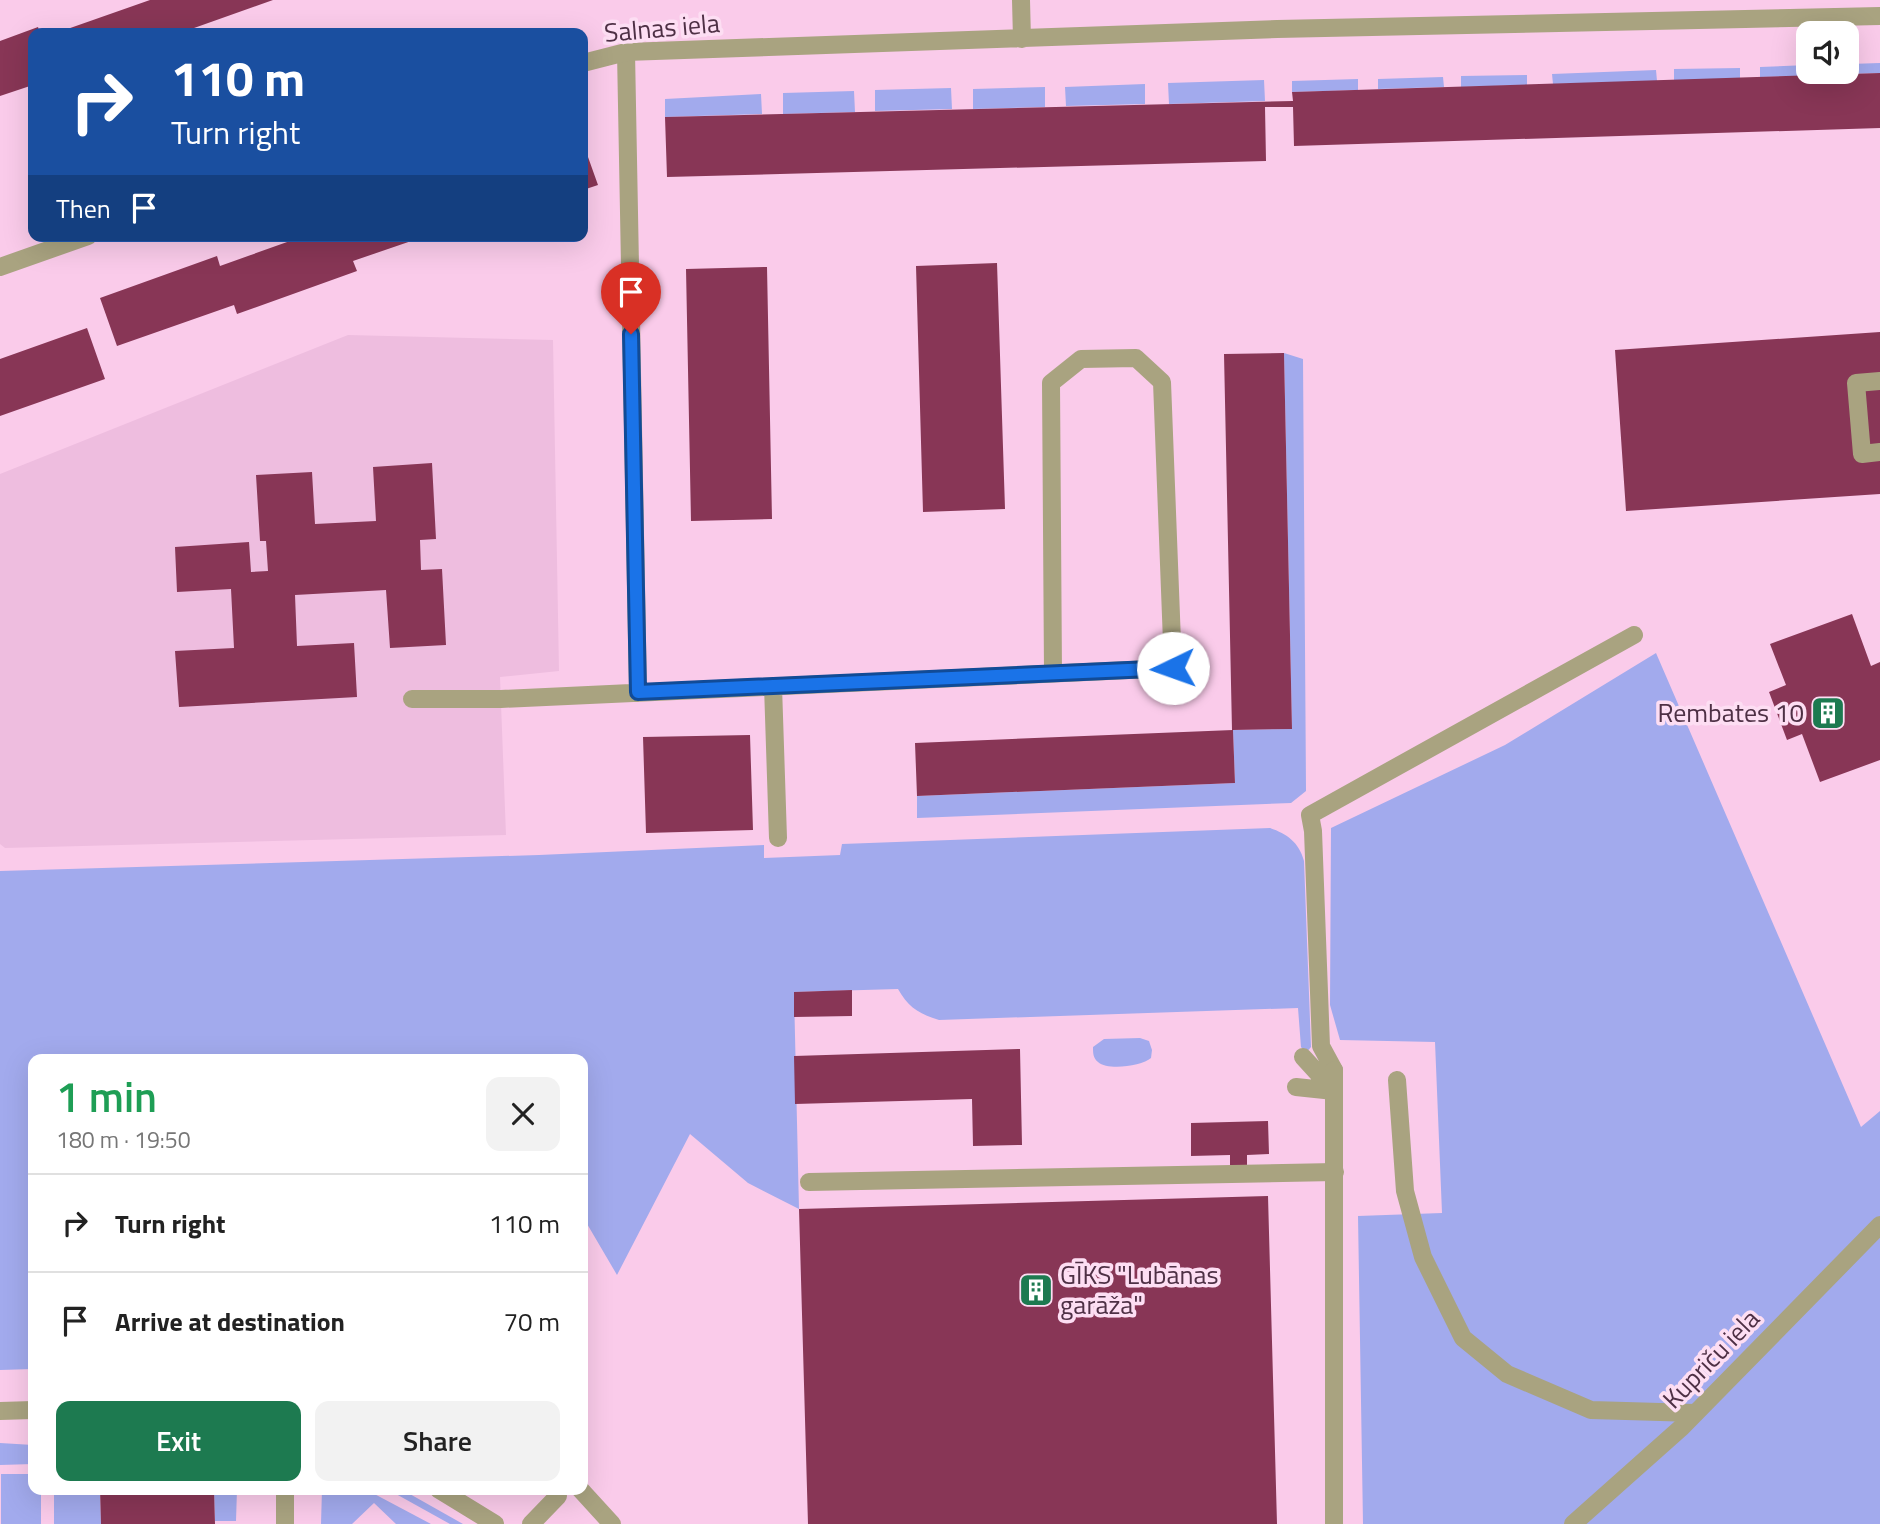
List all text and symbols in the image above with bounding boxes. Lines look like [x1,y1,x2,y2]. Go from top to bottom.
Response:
street label: Salnas iela [603,3,721,52]
map controls [1796,21,1859,84]
button: sound [1796,21,1859,84]
text: 110 m [171,40,305,115]
icon: right [56,56,147,147]
text: Turn right [171,108,300,156]
text: Then [56,189,111,228]
icon: arrive [125,189,163,227]
pin [601,262,661,334]
icon: arrive [612,273,650,311]
position arrow [1136,631,1210,705]
place label: Rembates 10 [1657,693,1804,732]
building icon: Rembates 10 [1809,694,1847,732]
text: 1 min [56,1064,157,1128]
button: close [486,1077,560,1151]
text: 180 m · 19:50 [56,1122,191,1157]
icon: right [56,1204,94,1242]
text: Turn right [115,1204,226,1243]
text: 110 m [489,1204,560,1243]
place label: GĪKS "Lubānas garāža" [1060,1255,1219,1324]
building icon: GĪKS "Lubānas garāža" [1017,1271,1055,1309]
street label: Kupriču iela [1653,1300,1768,1417]
icon: arrive [56,1302,94,1340]
text: Arrive at destination [115,1302,345,1341]
text: 70 m [503,1302,560,1341]
button: Exit [56,1401,301,1481]
button: Share [315,1401,560,1481]

